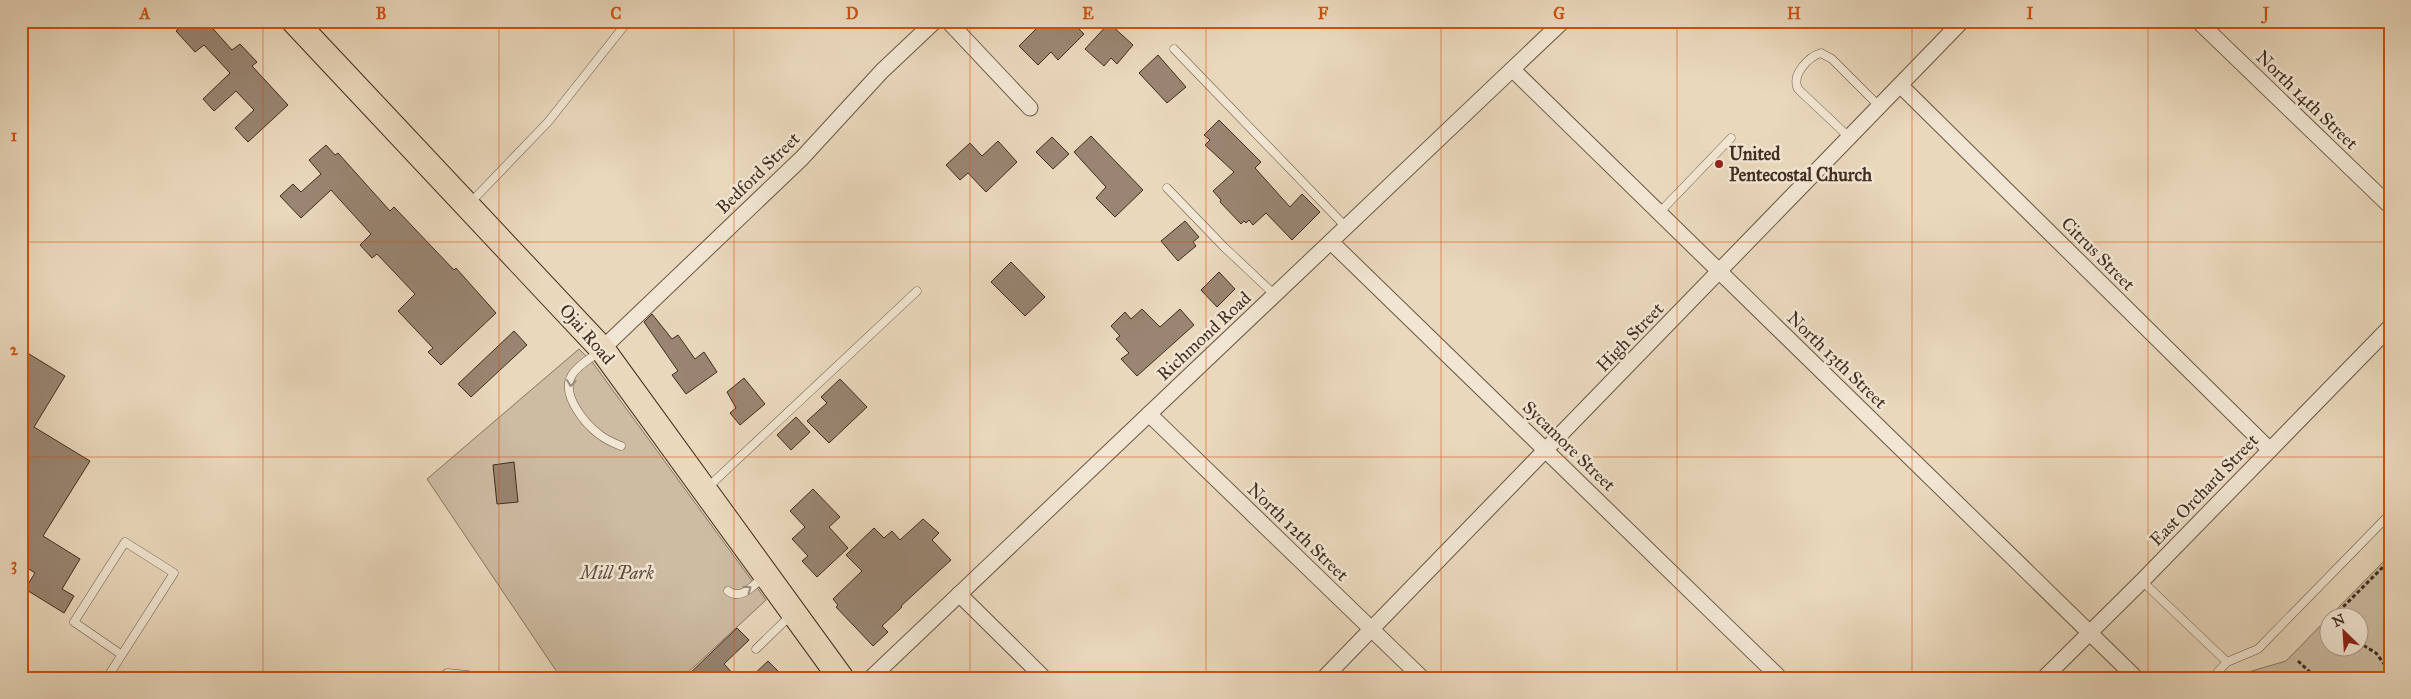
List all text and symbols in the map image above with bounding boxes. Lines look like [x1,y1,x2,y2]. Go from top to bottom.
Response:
text: A [139,4,151,23]
text: B [376,4,386,23]
text: C [611,4,622,23]
text: D [846,4,859,23]
text: E [1082,4,1094,23]
text: F [1318,4,1329,23]
text: G [1553,4,1565,23]
text: H [1787,4,1801,23]
text: I [2027,4,2034,23]
text: J [2261,4,2270,24]
street label: North 14th Street [2251,46,2363,155]
text: 1 [11,126,18,145]
street label: Bedford Street [712,127,805,218]
place label: United Pentecostal Church [1729,143,1873,186]
marker: United Pentecostal Church [1713,158,1725,170]
street label: Citrus Street [2057,213,2140,296]
street label: Richmond Road [1152,287,1256,385]
street label: High Street [1592,297,1669,377]
street label: Ojai Road [555,299,619,369]
street label: North 13th Street [1782,307,1892,414]
text: 2 [10,340,19,359]
one-way arrow [566,379,577,387]
street label: Sycamore Street [1518,396,1620,496]
street label: East Orchard Street [2145,429,2263,551]
street label: North 12th Street [1243,478,1354,586]
text: 3 [11,555,17,575]
park label: Mill Park [578,562,654,584]
one-way arrow [742,586,752,595]
north arrow [2318,606,2368,656]
text: N [2330,610,2348,631]

